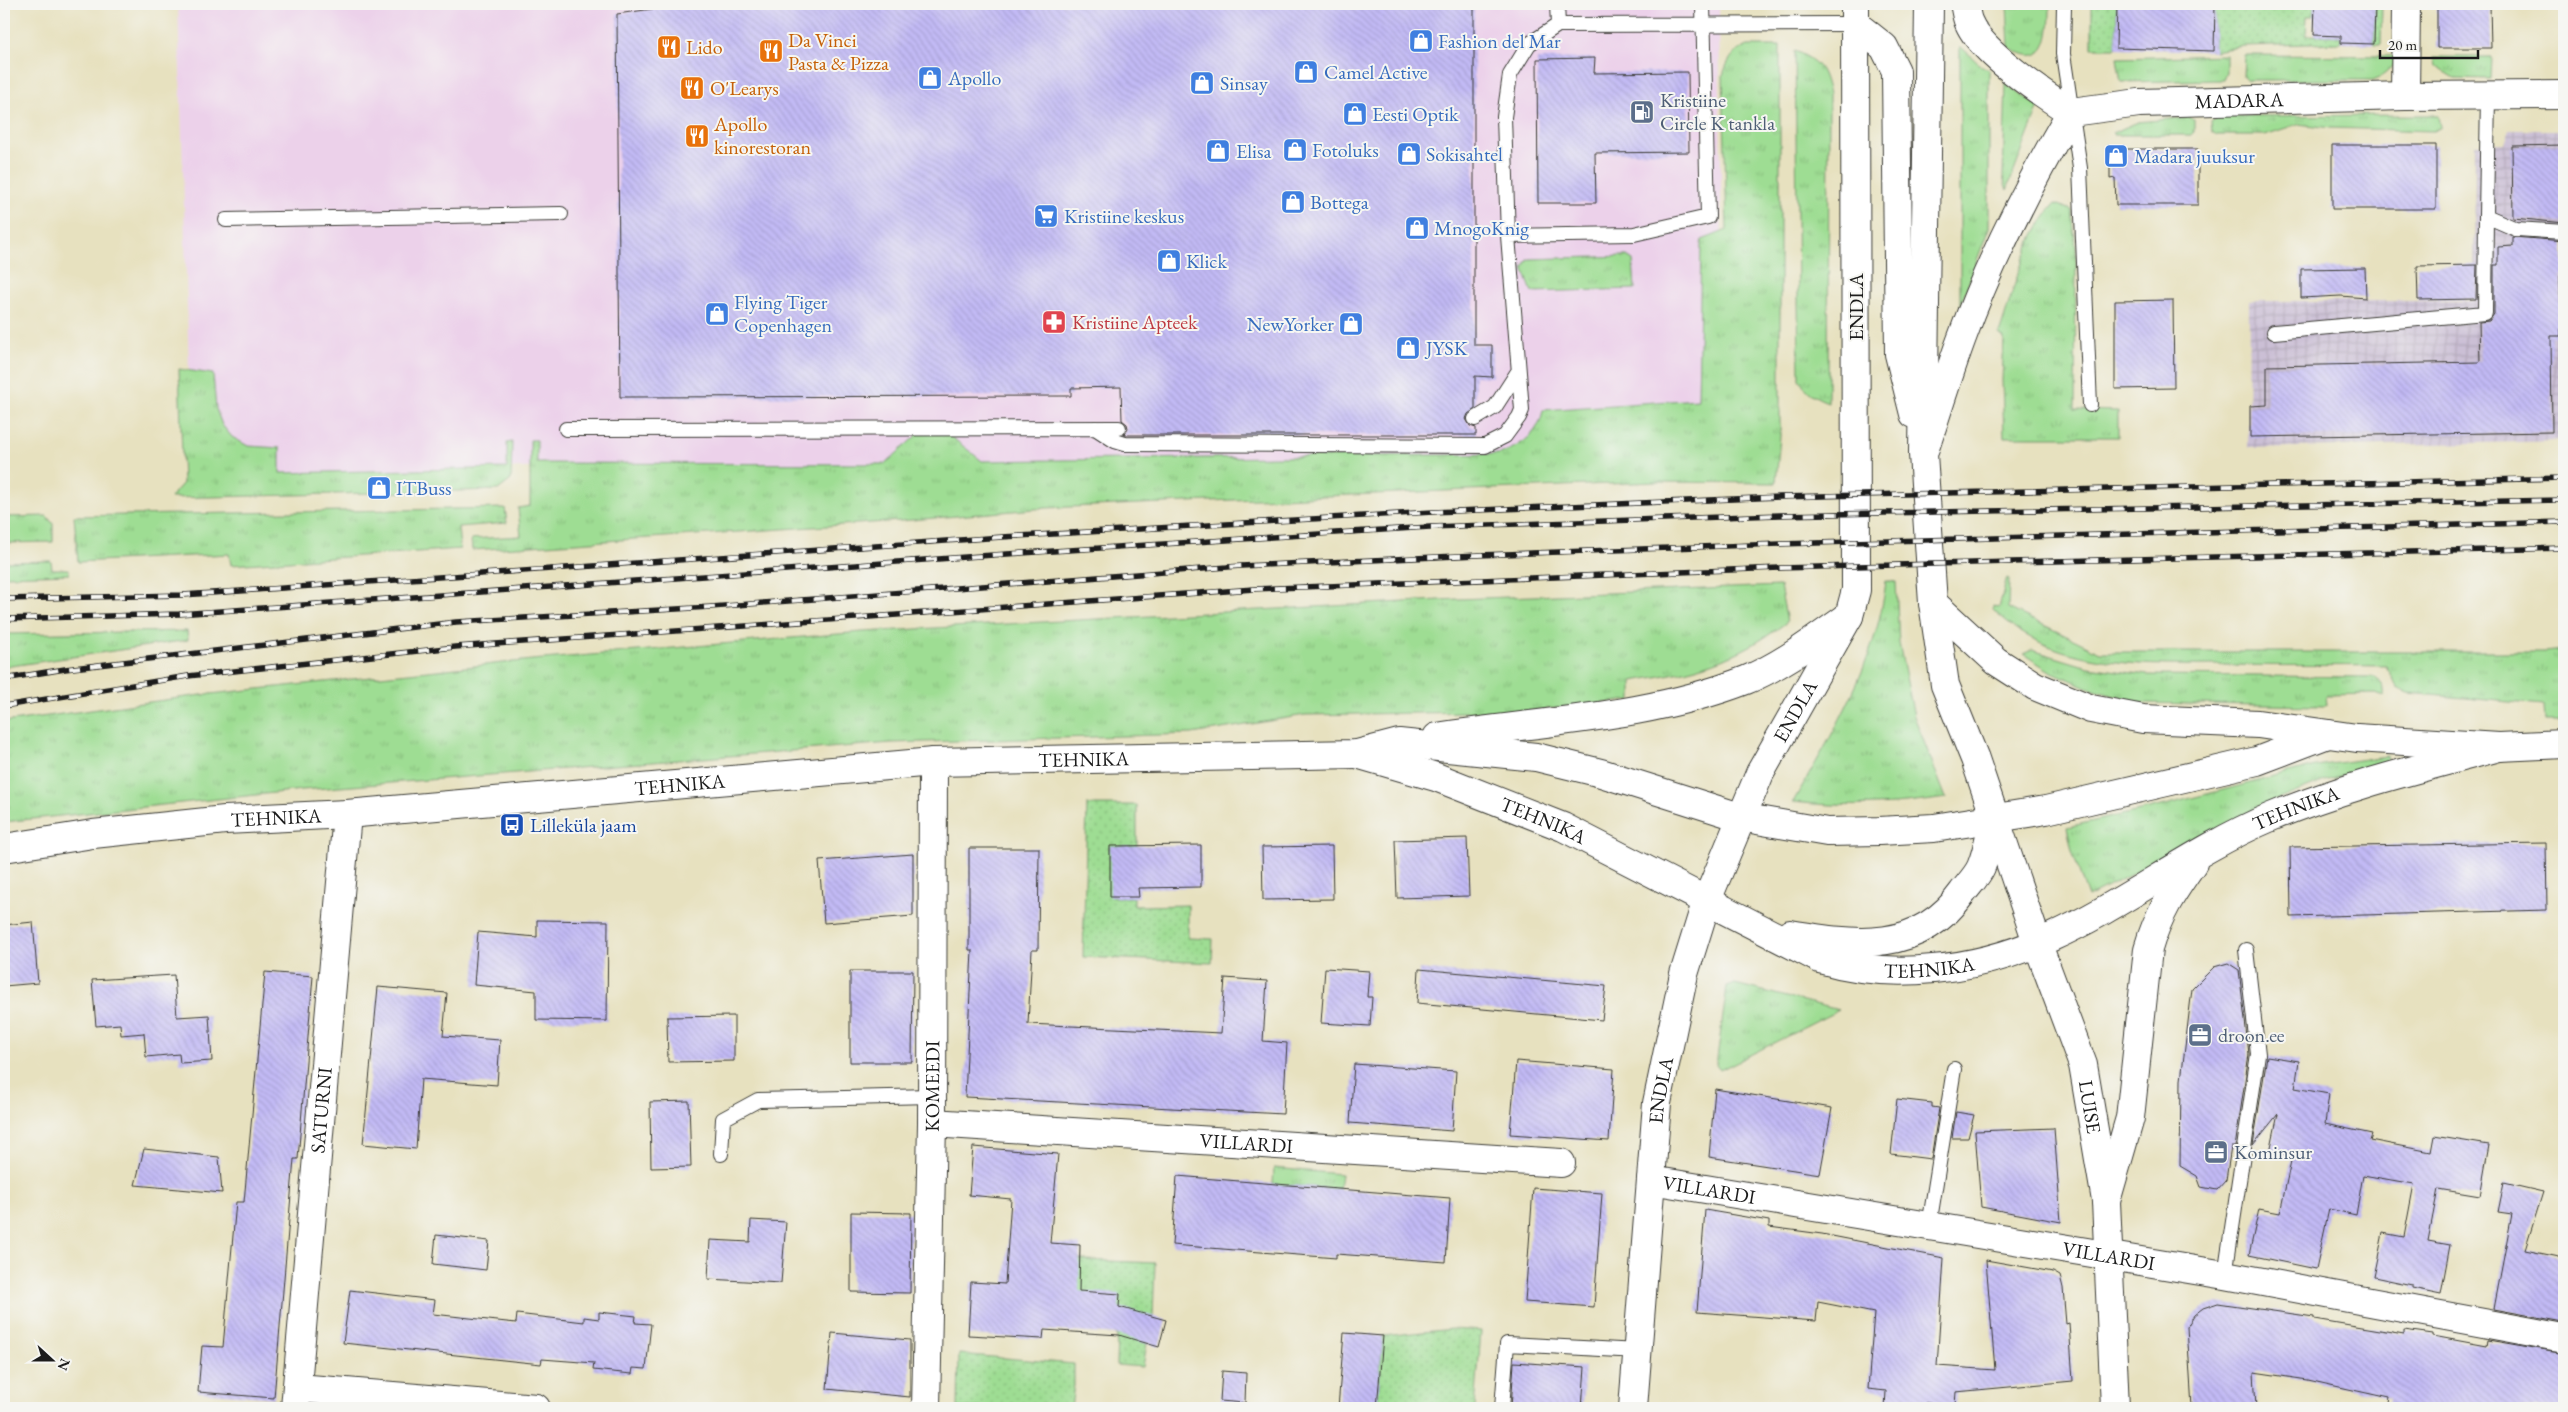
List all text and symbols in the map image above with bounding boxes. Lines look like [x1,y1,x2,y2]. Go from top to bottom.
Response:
place label: Da Vinci Pasta & Pizza [788,27,889,76]
shop icon: Fashion del Mar [1408,28,1434,54]
place label: Fashion del Mar [1438,28,1561,54]
scale bar [2380,28,2478,60]
restaurant icon: Lido [656,34,682,60]
place label: Lido [686,34,723,60]
text: 20 m [2388,35,2417,54]
restaurant icon: Da Vinci Pasta & Pizza [758,38,784,64]
shop icon: Camel Active [1293,59,1319,85]
place label: Camel Active [1324,59,1428,85]
shop icon: Apollo [917,65,943,91]
place label: Apollo [947,65,1001,91]
shop icon: Sinsay [1189,70,1215,96]
place label: Sinsay [1220,70,1268,96]
restaurant icon: O'Learys [679,75,705,101]
place label: O'Learys [710,75,779,101]
street label: MADARA [2194,86,2284,115]
place label: Kristiine Circle K tankla [1660,87,1775,136]
fuel station icon: Kristiine Circle K tankla [1629,99,1655,125]
shop icon: Eesti Optik [1342,101,1368,127]
place label: Eesti Optik [1372,101,1459,127]
place label: Apollo kinorestoran [713,111,812,160]
restaurant icon: Apollo kinorestoran [684,123,710,149]
shop icon: Fotoluks [1282,137,1308,163]
place label: Fotoluks [1312,137,1379,163]
shop icon: Elisa [1205,138,1231,164]
place label: Elisa [1236,138,1271,164]
shop icon: Sokisahtel [1396,141,1422,167]
place label: Sokisahtel [1426,141,1503,167]
shop icon: Madara juuksur [2103,143,2129,169]
place label: Madara juuksur [2134,143,2255,169]
shop icon: Bottega [1280,189,1306,215]
place label: Bottega [1310,189,1369,215]
supermarket icon: Kristiine keskus [1033,203,1059,229]
place label: Kristiine keskus [1064,203,1184,229]
shop icon: MnogoKnig [1404,215,1430,241]
place label: MnogoKnig [1434,215,1529,241]
shop icon: Klick [1156,248,1182,274]
place label: Klick [1186,248,1227,274]
street label: ENDLA [1843,273,1869,341]
place label: Flying Tiger Copenhagen [734,289,833,338]
shop icon: Flying Tiger Copenhagen [704,301,730,327]
pharmacy icon: Kristiine Apteek [1041,309,1067,335]
place label: Kristiine Apteek [1072,309,1198,335]
place label: NewYorker [1247,311,1334,337]
shop icon: NewYorker [1338,311,1364,337]
shop icon: JYSK [1395,335,1421,361]
place label: JYSK [1424,335,1468,361]
shop icon: ITBuss [366,475,392,501]
place label: ITBuss [396,475,451,501]
street label: ENDLA [1767,675,1823,747]
street label: TEHNIKA [1038,745,1130,773]
street label: TEHNIKA [633,767,726,801]
street label: TEHNIKA [2248,780,2343,837]
street label: TEHNIKA [1497,791,1591,850]
street label: TEHNIKA [230,802,322,833]
bus stop icon: Lilleküla jaam [499,812,525,838]
place label: Lilleküla jaam [530,812,637,838]
street label: TEHNIKA [1883,950,1977,984]
office icon: droon.ee [2187,1022,2213,1048]
place label: droon.ee [2218,1022,2285,1048]
street label: KOMEEDI [919,1040,945,1132]
street label: ENDLA [1642,1054,1679,1125]
street label: SATURNI [304,1066,338,1154]
street label: LUISE [2073,1078,2107,1135]
street label: VILLARDI [1199,1127,1294,1159]
office icon: Kominsur [2203,1139,2229,1165]
place label: Kominsur [2234,1139,2313,1165]
street label: VILLARDI [1661,1169,1758,1210]
street label: VILLARDI [2060,1235,2157,1276]
north arrow [28,1334,78,1384]
text: N [53,1356,75,1374]

